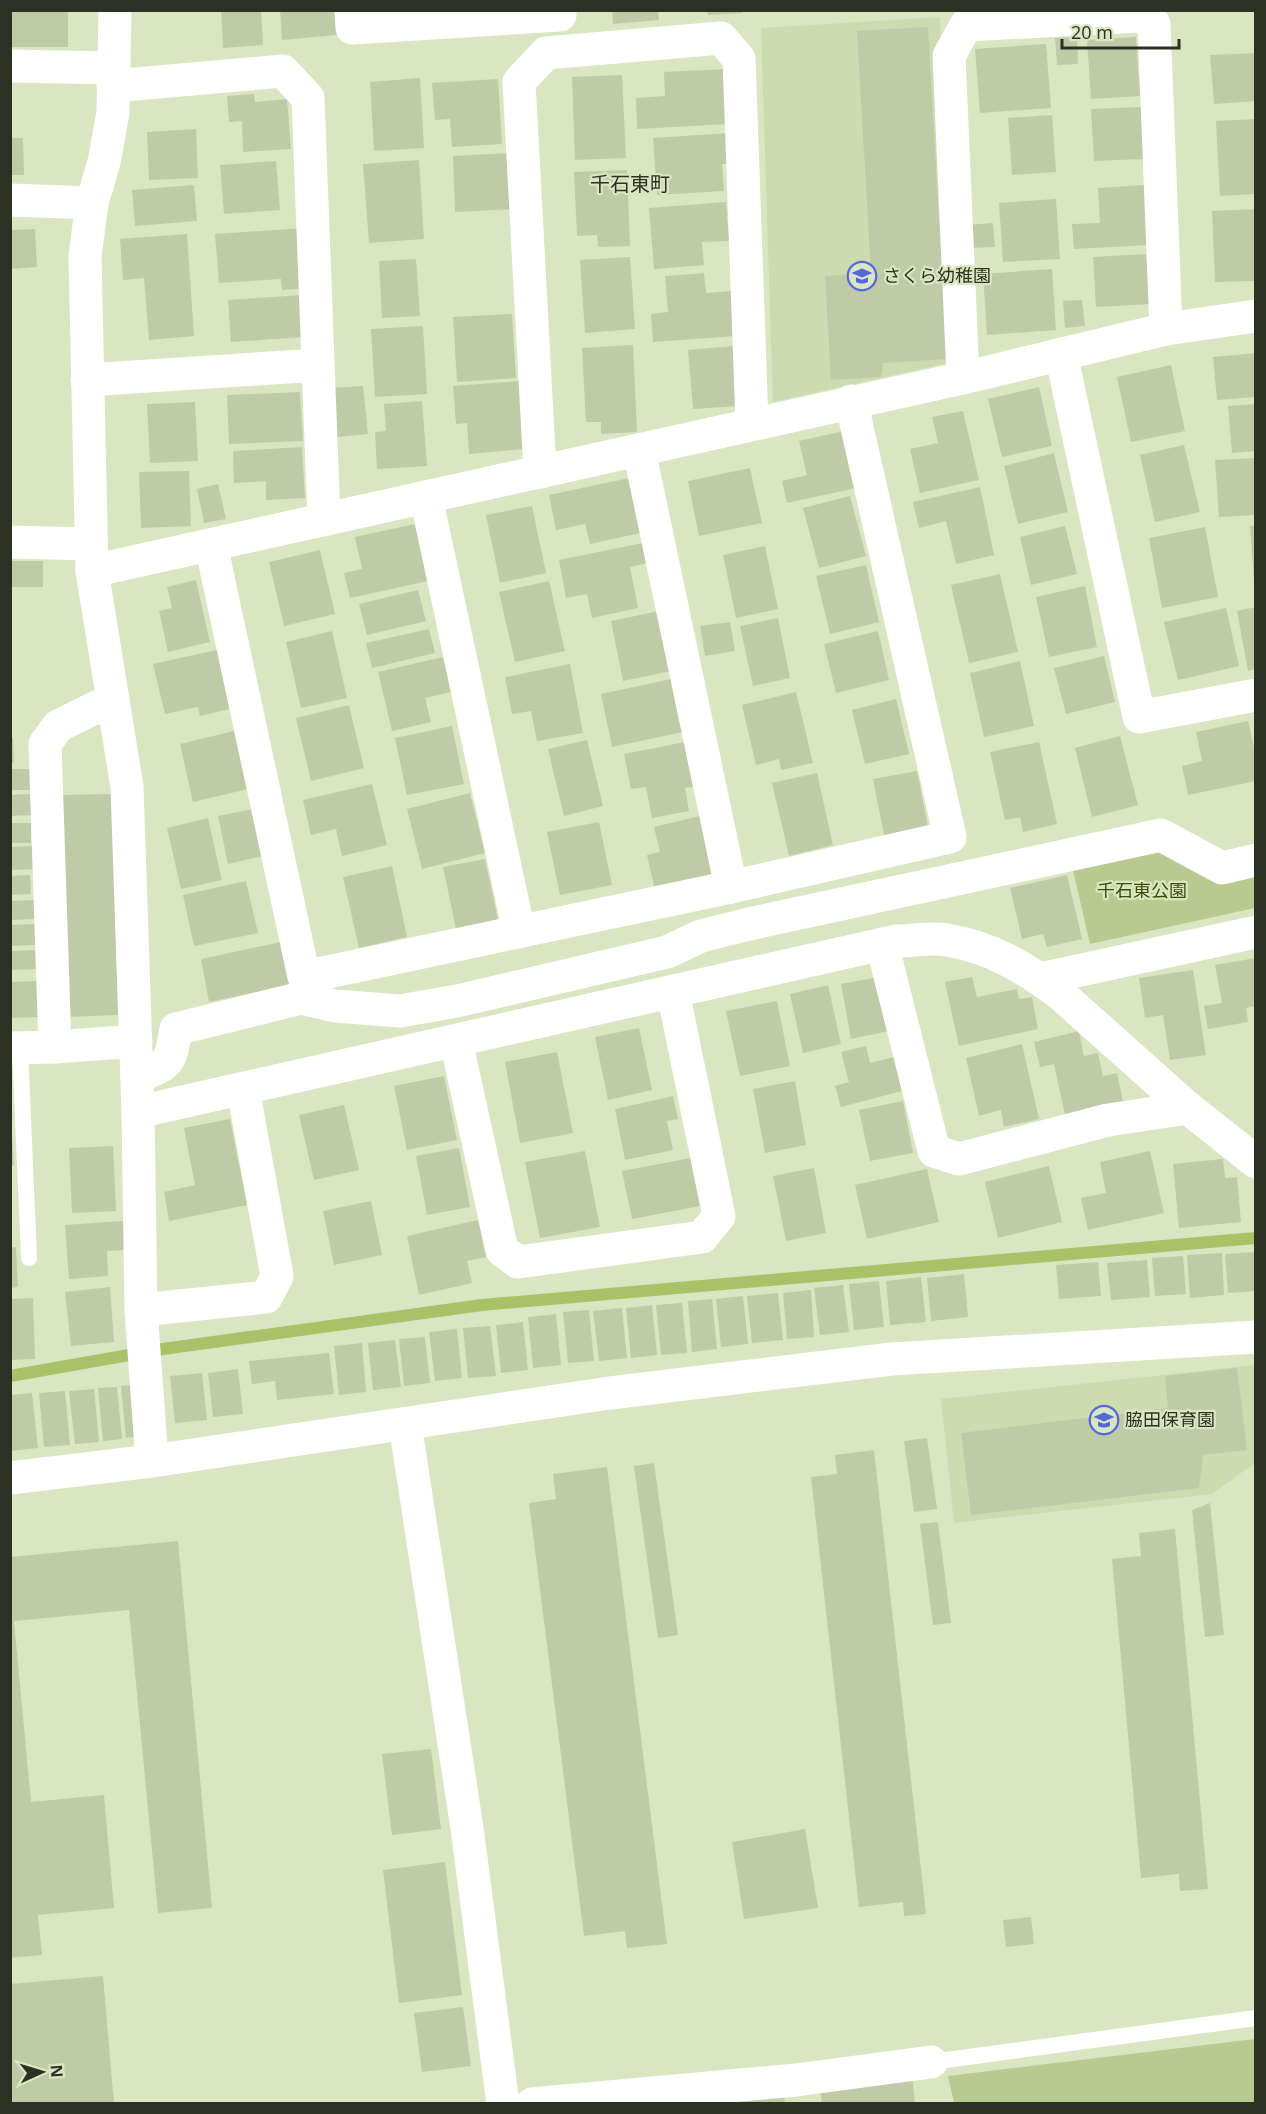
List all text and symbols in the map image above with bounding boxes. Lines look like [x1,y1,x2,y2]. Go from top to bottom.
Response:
scale bar [1062,12,1179,50]
text: 20 m [1071,20,1113,44]
district label: 千石東町 [590,170,670,197]
school or university icon: さくら幼稚園 [846,260,878,292]
place label: さくら幼稚園 [883,263,991,287]
park label: 千石東公園 [1097,878,1187,902]
school or university icon: 脇田保育園 [1088,1404,1120,1436]
place label: 脇田保育園 [1125,1407,1215,1431]
north arrow [12,2042,72,2102]
text: N [46,2064,68,2078]

